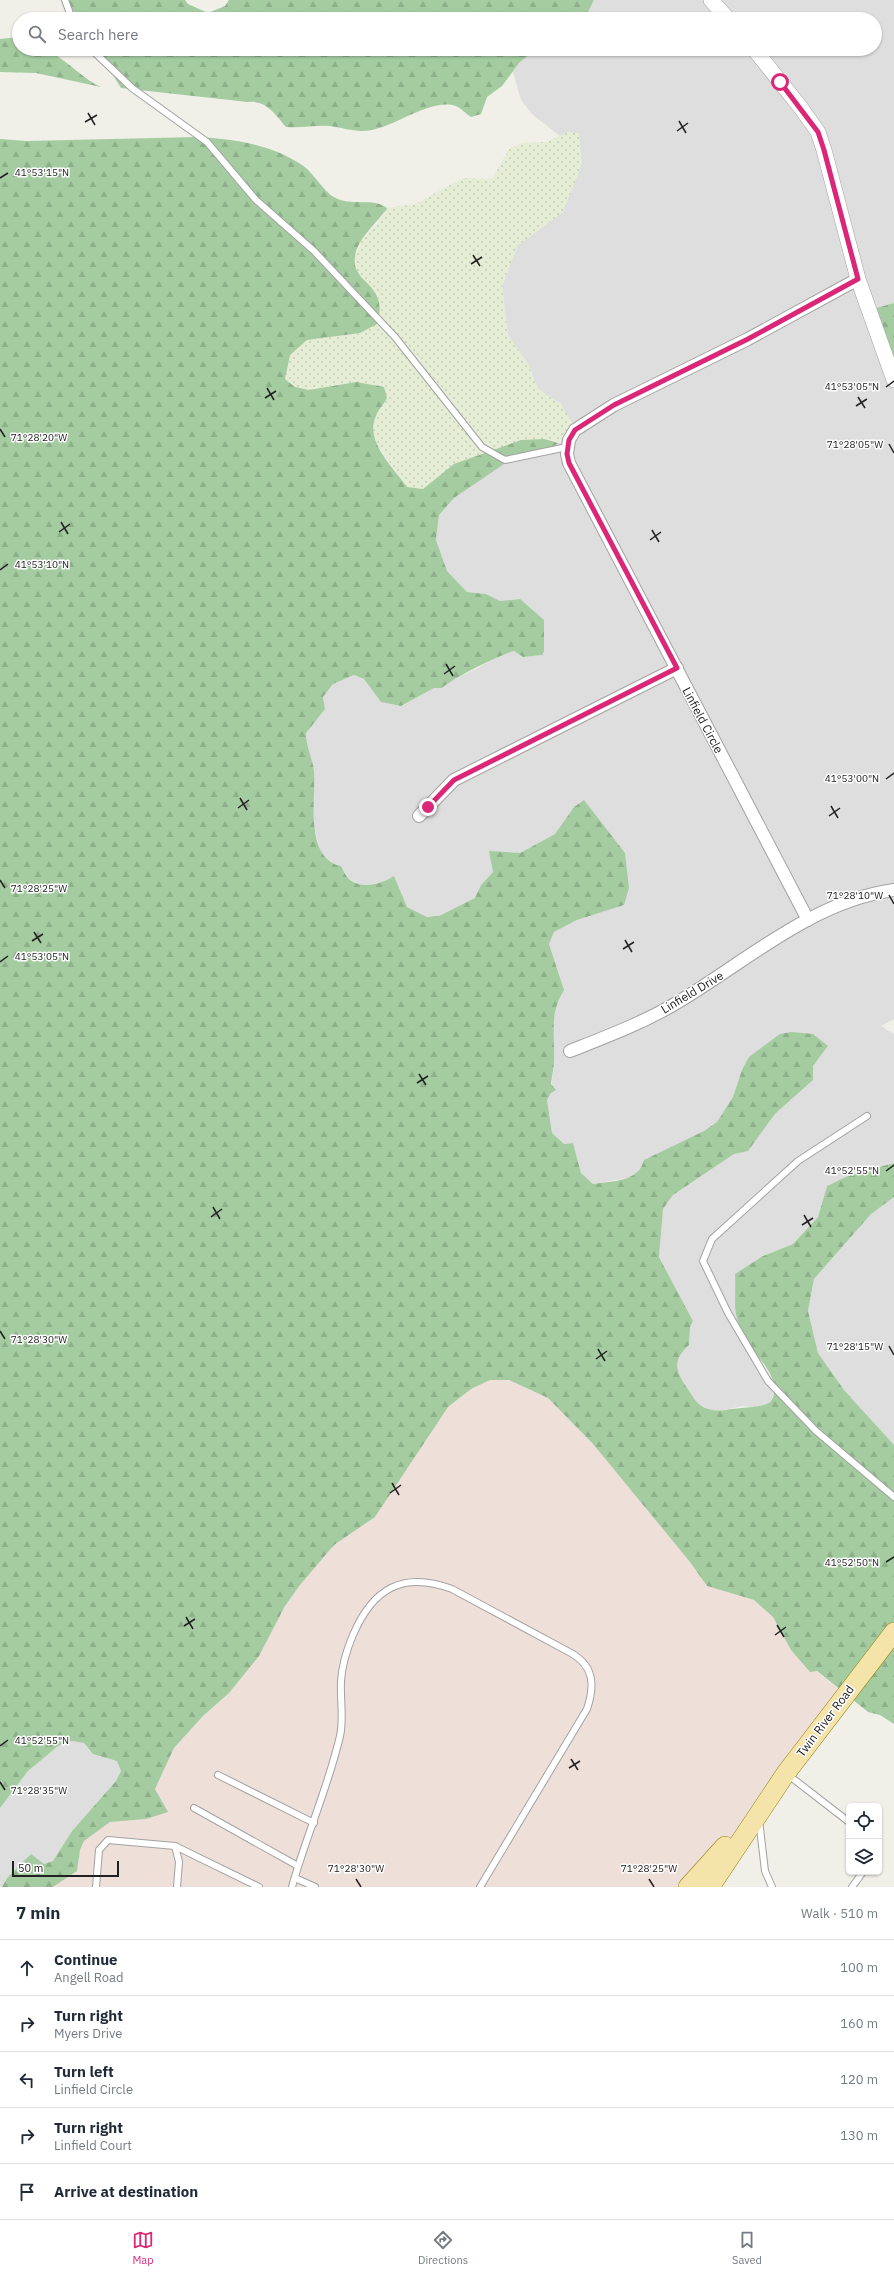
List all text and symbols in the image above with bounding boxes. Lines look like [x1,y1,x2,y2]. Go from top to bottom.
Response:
search box [12,12,882,56]
icon: search [26,23,48,45]
text: Search here [58,25,138,44]
route start [771,73,789,91]
text: 41°53'15"N [15,166,69,179]
text: 41°53'05"N [825,380,879,393]
text: 71°28'20"W [11,431,67,444]
text: 71°28'05"W [827,438,883,451]
text: 41°53'10"N [15,558,69,571]
street label: Linfield Circle [679,684,727,756]
text: 41°53'00"N [825,772,879,785]
route end [419,798,437,816]
text: 71°28'25"W [11,882,67,895]
text: 71°28'10"W [827,889,883,902]
text: 41°53'05"N [15,950,69,963]
street label: Linfield Drive [658,967,726,1016]
text: 41°52'55"N [825,1164,879,1177]
text: 71°28'30"W [11,1333,67,1346]
text: 71°28'15"W [827,1340,883,1353]
text: 41°52'50"N [825,1556,879,1569]
street label: Twin River Road [793,1682,857,1760]
text: 41°52'55"N [15,1734,69,1747]
text: 71°28'35"W [11,1784,67,1797]
map controls [846,1803,882,1875]
button: locate [846,1803,882,1839]
button: layers [846,1839,882,1875]
scale bar [12,1859,119,1878]
text: 50 m [18,1861,43,1875]
text: 71°28'30"W [328,1862,384,1875]
text: 71°28'25"W [621,1862,677,1875]
text: 7 min [16,1902,60,1924]
text: Walk · 510 m [801,1905,878,1922]
text: Continue [54,1950,118,1969]
icon: ahead [16,1957,38,1979]
text: 100 m [840,1959,878,1976]
text: Angell Road [54,1969,124,1986]
text: Turn right [54,2006,123,2025]
icon: right [16,2013,38,2035]
text: 160 m [840,2015,878,2032]
text: Myers Drive [54,2025,122,2042]
text: Turn left [54,2062,114,2081]
icon: left [16,2069,38,2091]
text: 120 m [840,2071,878,2088]
text: Linfield Circle [54,2081,133,2098]
text: Turn right [54,2118,123,2137]
icon: right [16,2125,38,2147]
text: 130 m [840,2127,878,2144]
text: Linfield Court [54,2137,132,2154]
icon: arrive [16,2181,38,2203]
text: Arrive at destination [54,2182,198,2201]
tab: Map [132,2229,154,2267]
tab: Directions [418,2229,468,2267]
tab: Saved [732,2229,762,2267]

